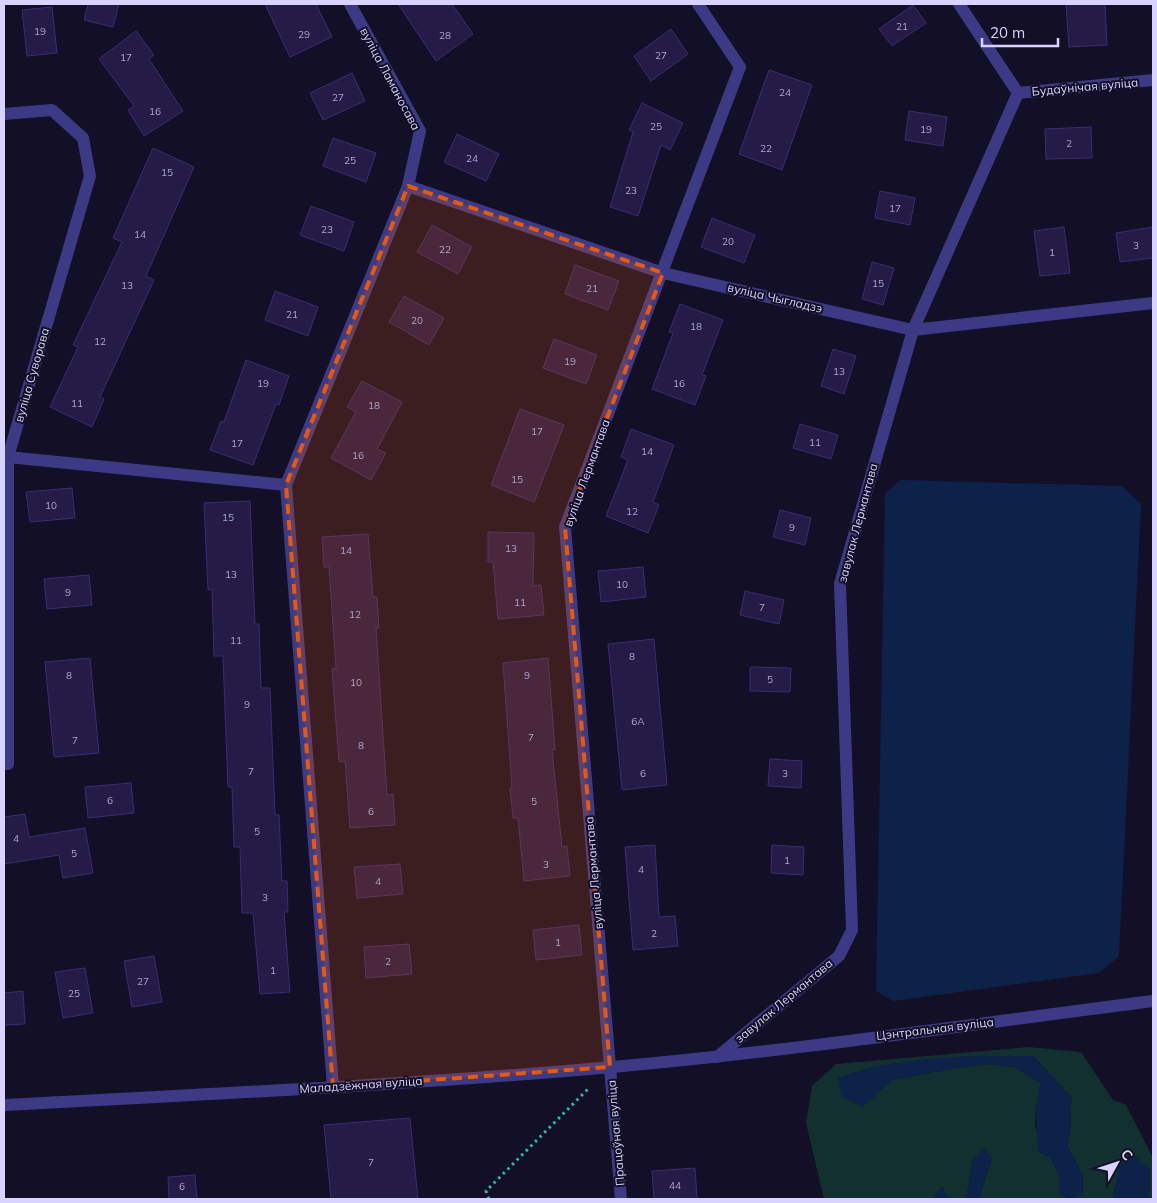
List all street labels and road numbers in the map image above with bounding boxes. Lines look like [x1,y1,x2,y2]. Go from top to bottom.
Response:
street label: вуліца Ламаносава [357,25,424,133]
street label: Будаўнічая вуліца [1031,74,1139,99]
street label: вуліца Чыгладзэ [726,279,824,316]
street label: вуліца Суворава [11,326,52,424]
street label: вуліца Лермантава [560,417,613,529]
street label: завулак Лермантава [834,462,881,584]
street label: вуліца Лермантава [581,816,606,930]
street label: завулак Лермантава [732,955,835,1046]
street label: Цэнтральная вуліца [875,1014,995,1043]
street label: Маладзёжная вуліца [299,1073,423,1096]
street label: Працоўная вуліца [603,1079,628,1187]

